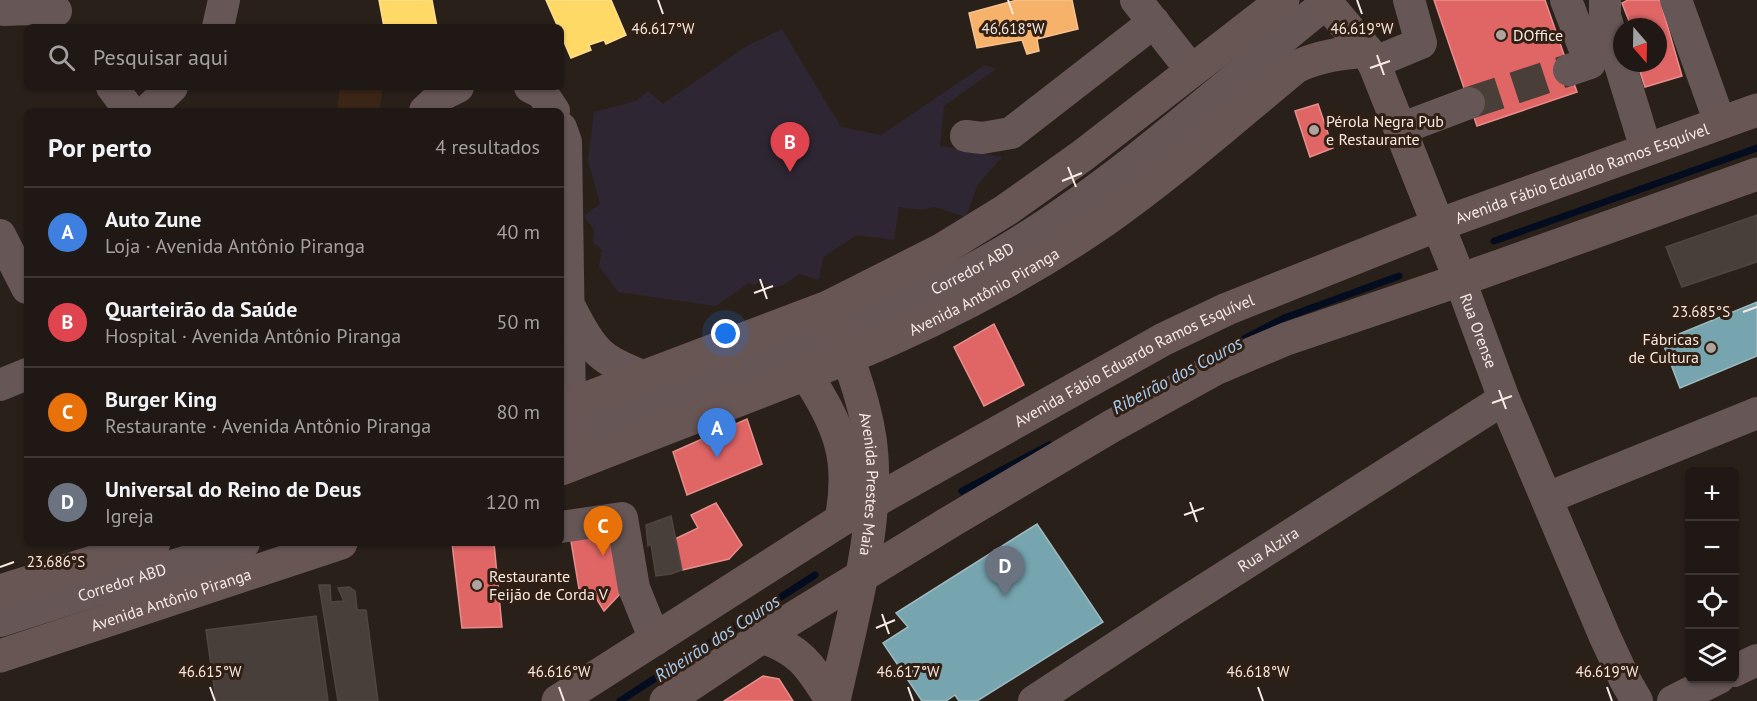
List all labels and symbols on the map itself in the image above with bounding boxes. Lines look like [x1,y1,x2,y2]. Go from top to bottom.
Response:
north arrow [1613,18,1667,72]
text: 46.617°W [632,19,695,38]
text: 46.618°W [982,19,1045,38]
text: 46.619°W [1331,19,1394,38]
place label: DOffice [1513,25,1563,45]
marker: DOffice [1494,28,1508,42]
place label: Pérola Negra Pub e Restaurante [1326,111,1444,149]
street label: Avenida Fábio Eduardo Ramos Esquível [1452,118,1712,228]
pin: B [770,122,810,172]
marker: Pérola Negra Pub e Restaurante [1307,123,1321,137]
street label: Corredor ABD [927,238,1017,299]
street label: Avenida Antônio Piranga [905,243,1063,340]
street label: Avenida Fábio Eduardo Ramos Esquível [1011,289,1257,431]
street label: Rua Orense [1456,290,1502,371]
text: 23.685°S [1672,302,1730,321]
your location [711,319,740,348]
place label: Fábricas de Cultura [1628,329,1699,367]
water label: Ribeirão dos Couros [1108,330,1247,419]
marker: Fábricas de Cultura [1704,341,1718,355]
pin: A [698,408,736,458]
street label: Avenida Prestes Maia [855,410,883,557]
pin: C [584,506,622,556]
street label: Rua Alzira [1234,522,1302,576]
pin: D [986,546,1024,596]
text: 23.686°S [27,552,85,571]
street label: Corredor ABD [75,559,169,606]
street label: Avenida Antônio Piranga [88,564,254,635]
place label: Restaurante Feijão de Corda V [489,566,609,604]
marker: Restaurante Feijão de Corda V [470,578,484,592]
water label: Ribeirão dos Couros [650,588,785,687]
text: 46.615°W [179,662,242,681]
text: 46.616°W [528,662,591,681]
text: 46.617°W [877,662,940,681]
text: 46.618°W [1227,662,1290,681]
text: 46.619°W [1576,662,1639,681]

